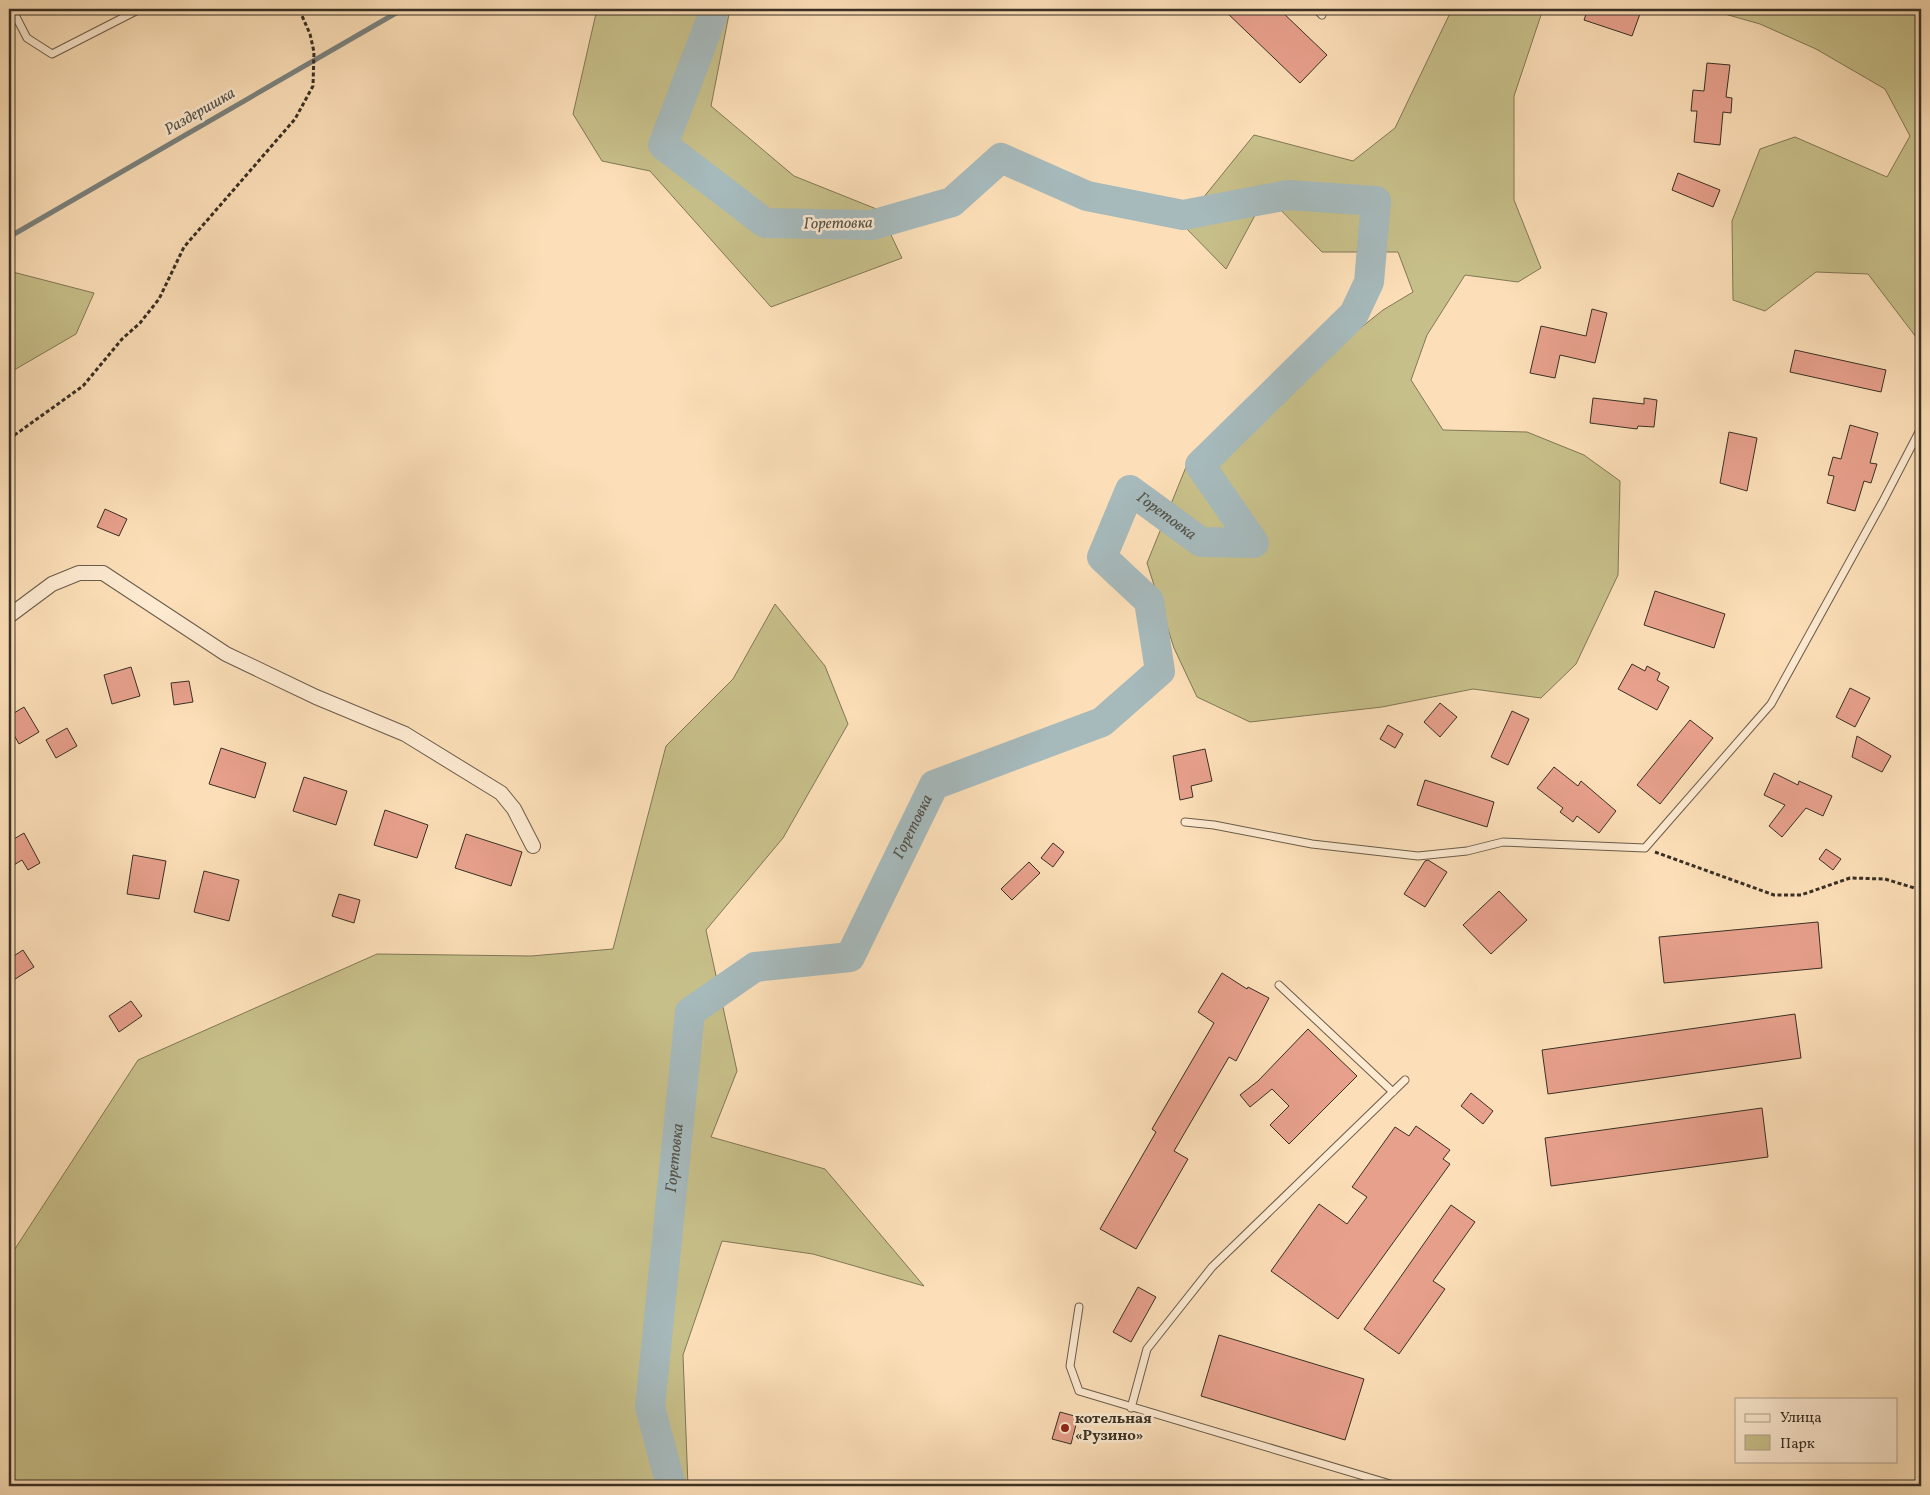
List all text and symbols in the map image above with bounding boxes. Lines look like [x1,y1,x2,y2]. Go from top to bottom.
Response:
water label: Раздеришка [160,83,240,141]
water label: Горетовка [803,212,873,236]
water label: Горетовка [1132,487,1201,546]
water label: Горетовка [888,791,939,863]
water label: Горетовка [661,1122,690,1194]
legend [1735,1398,1898,1462]
text: Улица [1780,1408,1822,1429]
place label: котельная «Рузино» [1075,1409,1152,1447]
marker: котельная «Рузино» [1059,1422,1071,1434]
text: Парк [1780,1434,1815,1455]

